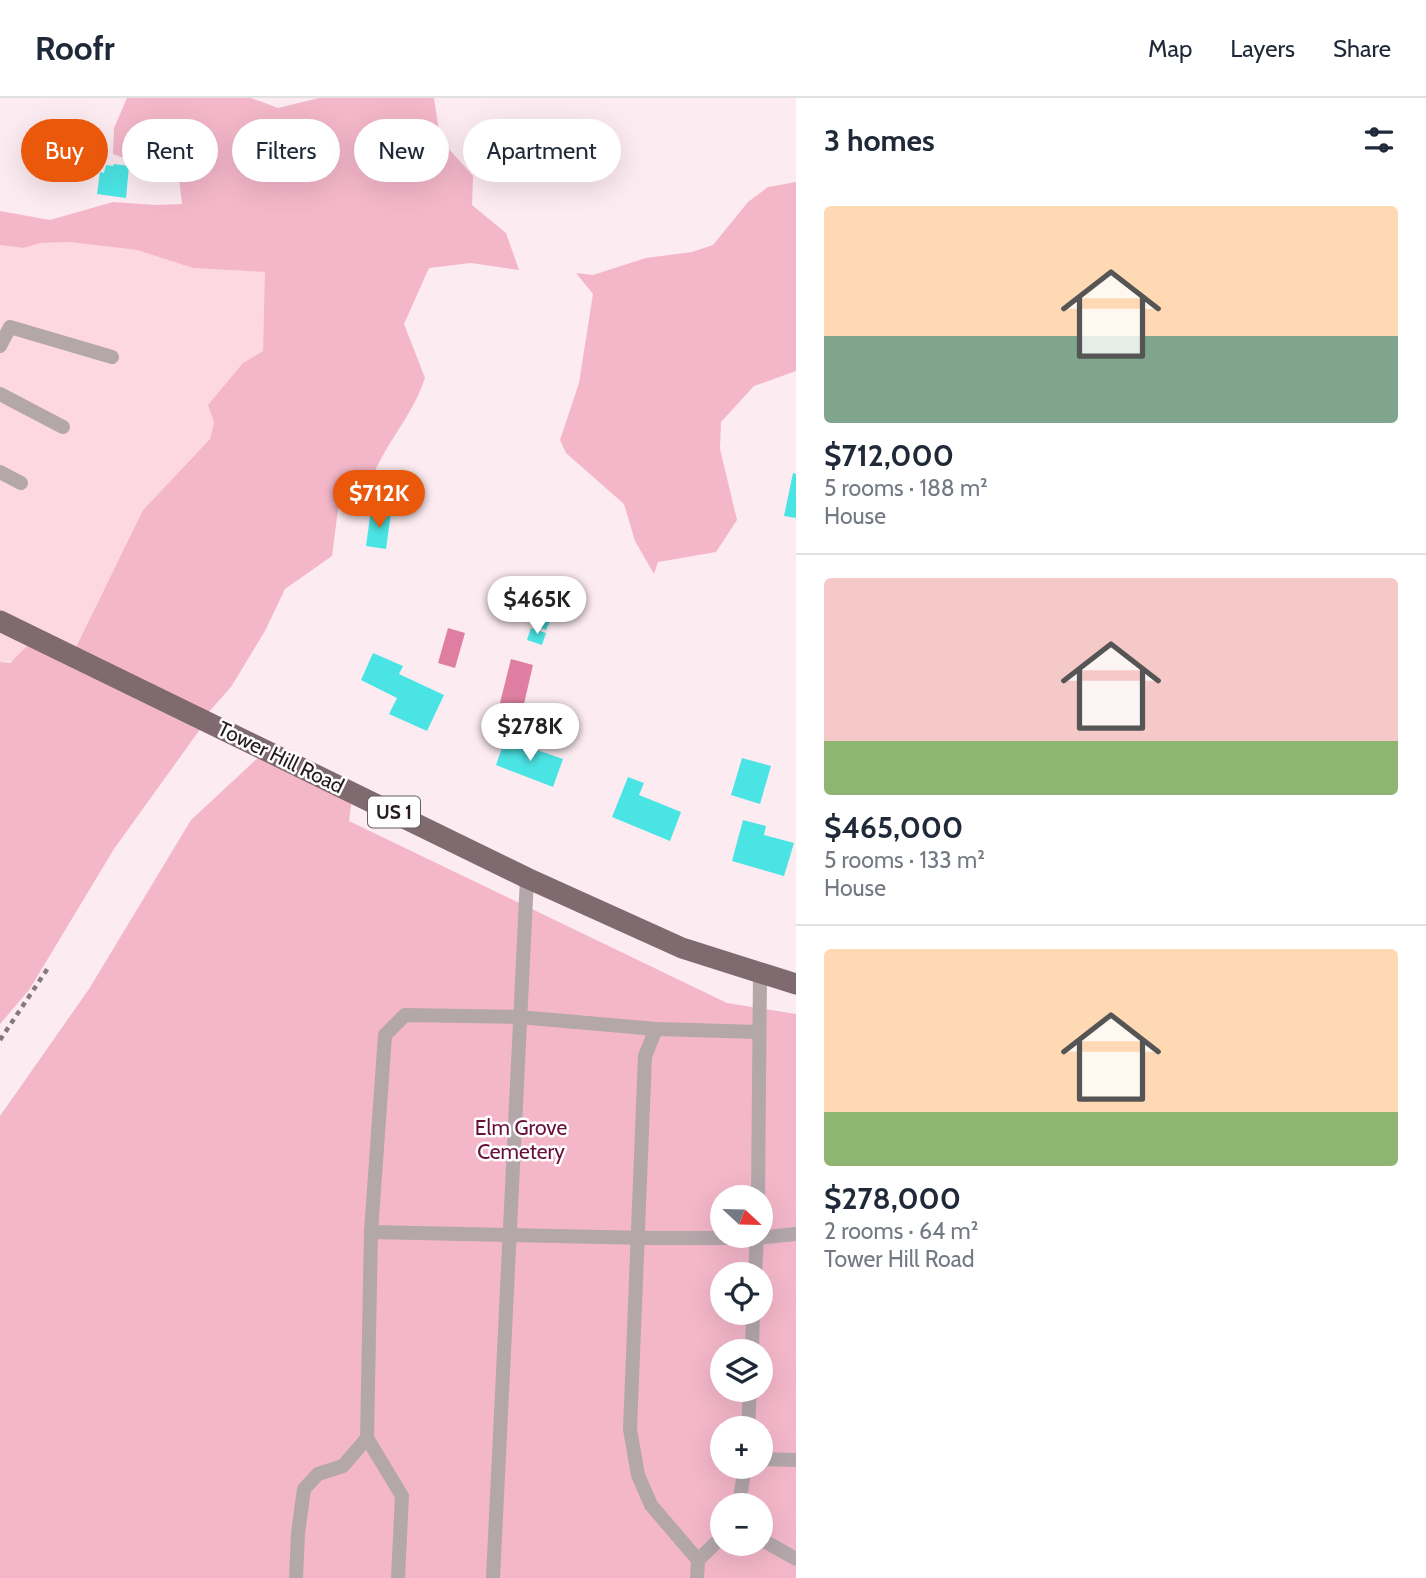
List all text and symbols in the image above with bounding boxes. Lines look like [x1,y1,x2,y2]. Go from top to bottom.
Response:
text: Roofr [35,28,115,68]
text: Map [1148,34,1192,63]
text: Layers [1230,34,1295,63]
text: Share [1333,34,1391,63]
chip: Buy [21,119,108,182]
chip: Rent [122,119,218,182]
chip: Filters [232,119,340,182]
chip: New [354,119,449,182]
chip: Apartment [463,119,621,182]
icon: filters [1360,121,1398,159]
text: 3 homes [824,122,935,159]
icon: home [1048,251,1174,377]
text: $712,000 [824,437,954,474]
pin: $712K [330,470,428,530]
text: 5 rooms · 188 m² [824,474,988,502]
text: $712K [349,479,409,507]
text: House [824,502,886,530]
pin: $465K [488,576,586,636]
text: $465K [503,585,571,613]
icon: home [1048,623,1174,749]
pin: $278K [481,704,579,763]
text: $278K [497,712,563,740]
street label: Tower Hill Road [214,716,348,798]
road number: US 1 [368,796,420,828]
text: $465,000 [824,809,963,846]
text: 5 rooms · 133 m² [824,846,985,874]
text: House [824,874,886,902]
icon: home [1048,994,1174,1120]
park label: Elm Grove Cemetery [475,1115,567,1164]
text: $278,000 [824,1180,961,1217]
north arrow [710,1185,774,1248]
map controls [710,1185,773,1556]
text: 2 rooms · 64 m² [824,1217,978,1245]
text: Tower Hill Road [824,1245,975,1273]
button: locate [710,1262,773,1325]
button: layers [710,1339,773,1402]
button: + [710,1416,773,1479]
button: − [710,1493,773,1556]

